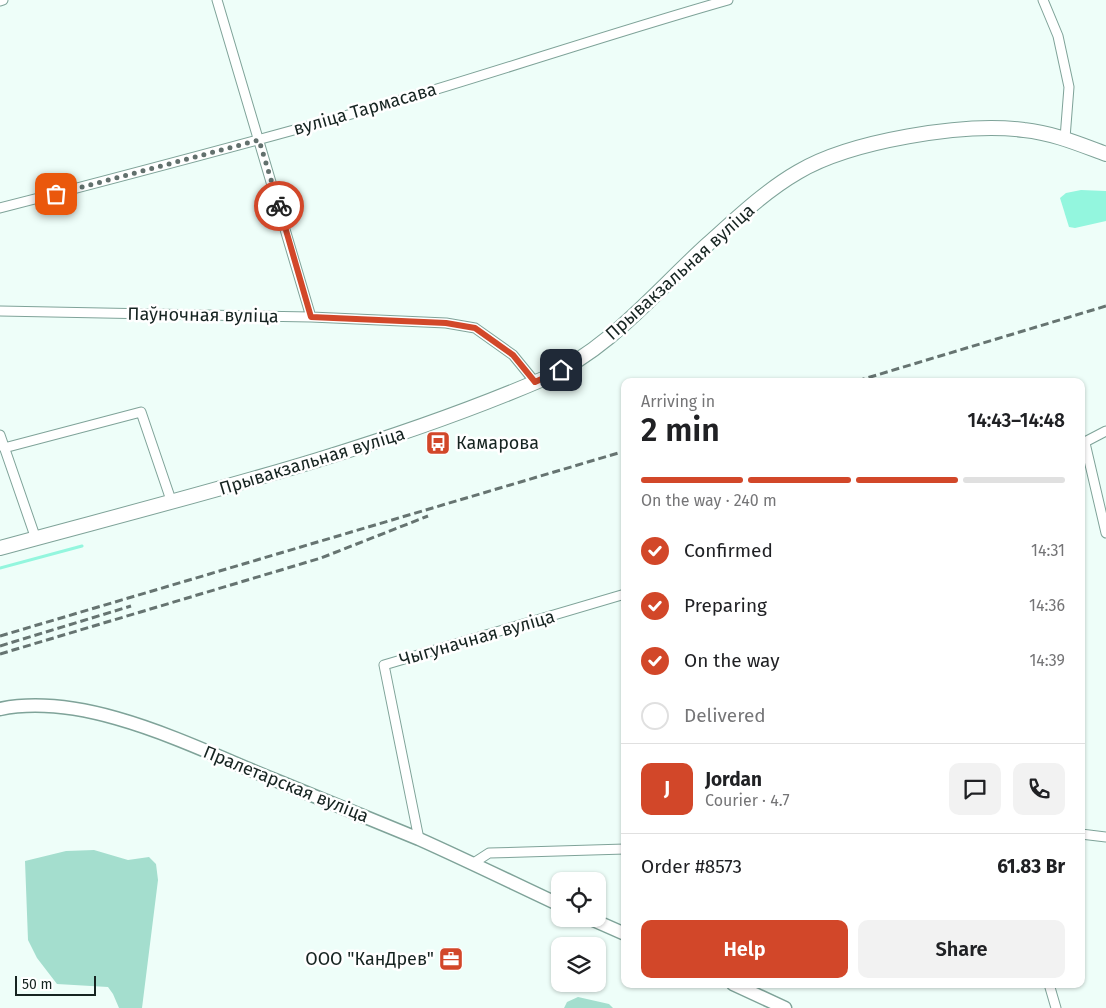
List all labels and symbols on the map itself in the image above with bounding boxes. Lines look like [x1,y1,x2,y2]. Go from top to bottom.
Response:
street label: вуліца Тармасава [291,78,439,140]
pin [35,173,77,215]
courier [254,181,304,231]
street label: Прывакзальная вуліца [601,199,759,345]
street label: Паўночная вуліца [127,303,279,327]
pin [540,349,582,391]
street label: Прывакзальная вуліца [217,422,407,500]
bus stop icon: Камарова [425,430,451,456]
place label: Камарова [456,432,539,454]
street label: Чыгуначная вуліца [397,605,557,671]
street label: Пралетарская вуліца [200,741,372,827]
office icon: ООО "КанДрев" [438,946,464,972]
place label: ООО "КанДрев" [305,948,434,970]
scale bar [15,973,96,996]

